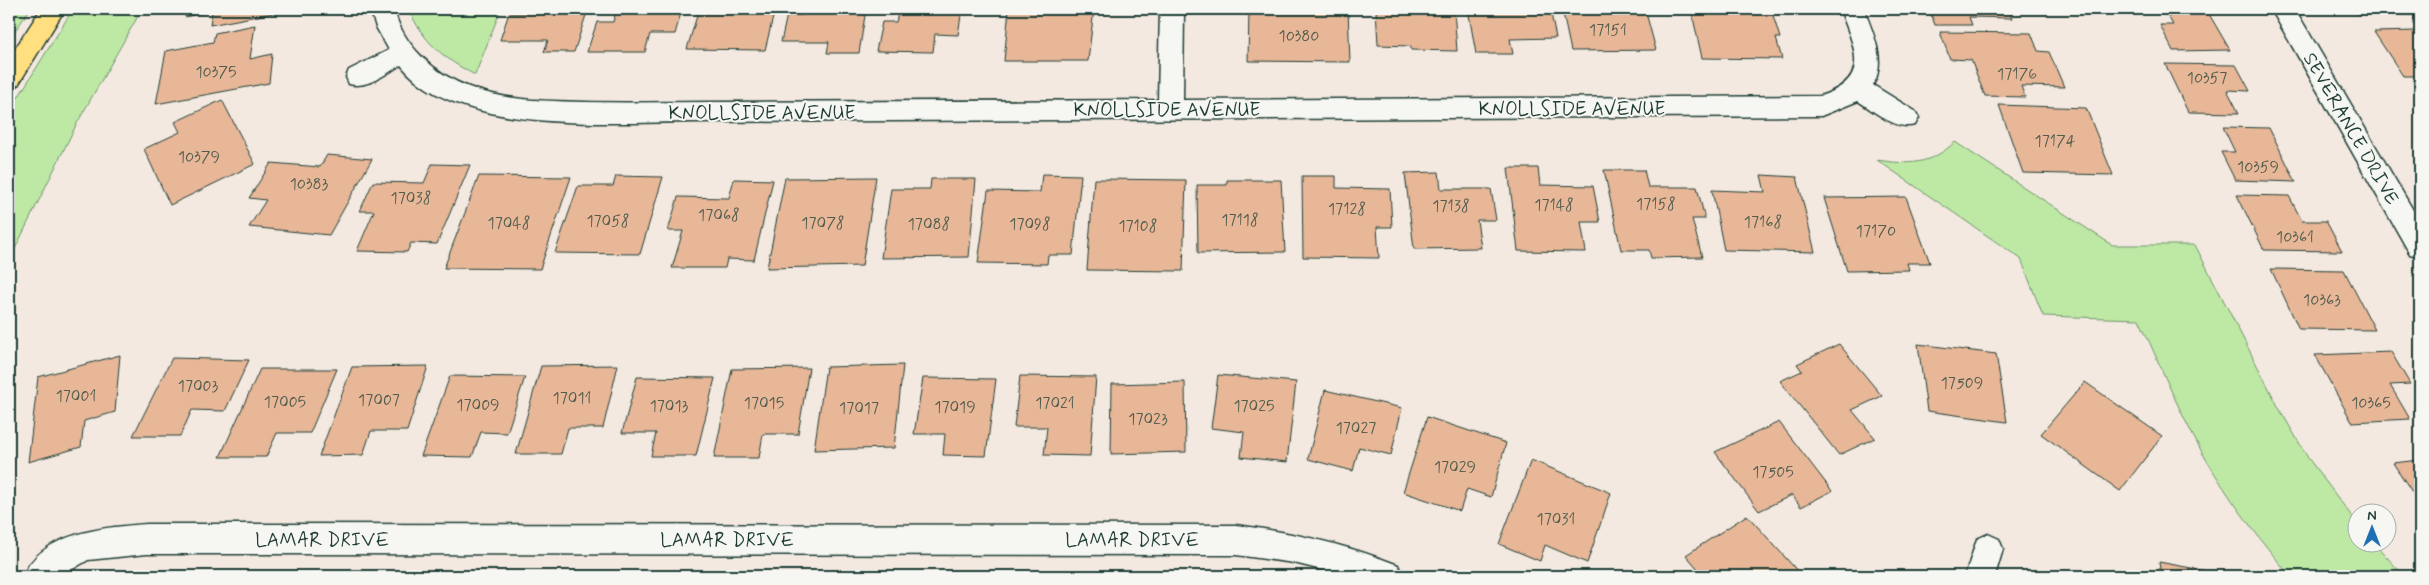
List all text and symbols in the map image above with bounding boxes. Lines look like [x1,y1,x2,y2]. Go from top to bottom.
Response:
house number: 17151 [1589,20,1627,41]
house number: 10380 [1278,26,1320,47]
street label: SEVERANCE DRIVE [2297,48,2404,209]
house number: 10375 [195,62,237,83]
house number: 17176 [1997,64,2037,85]
house number: 10357 [2187,68,2227,89]
street label: KNOLLSIDE AVENUE [1479,97,1665,122]
street label: KNOLLSIDE AVENUE [1074,98,1260,123]
street label: KNOLLSIDE AVENUE [669,101,855,126]
house number: 17174 [2035,131,2076,152]
house number: 10379 [178,147,220,168]
house number: 10359 [2237,157,2279,178]
house number: 10383 [290,174,329,195]
house number: 17038 [391,188,431,209]
house number: 17158 [1636,194,1676,215]
house number: 17148 [1534,195,1574,216]
house number: 17138 [1432,196,1470,217]
house number: 17128 [1328,199,1366,220]
house number: 17068 [698,205,740,226]
house number: 17118 [1221,210,1259,231]
house number: 17058 [586,211,630,232]
house number: 17168 [1744,212,1782,233]
house number: 17048 [488,213,530,234]
house number: 17078 [801,213,845,234]
house number: 17088 [908,214,950,235]
house number: 17098 [1009,214,1051,235]
house number: 17108 [1118,216,1158,237]
house number: 17170 [1856,221,1896,242]
house number: 10361 [2276,227,2314,248]
house number: 10363 [2303,290,2341,311]
house number: 17509 [1941,373,1983,394]
house number: 17003 [178,376,218,397]
house number: 17001 [56,386,96,407]
house number: 17011 [553,388,591,409]
house number: 17007 [358,390,400,411]
house number: 17005 [264,392,306,413]
house number: 17015 [744,393,784,414]
house number: 17021 [1035,393,1075,414]
house number: 10365 [2351,393,2391,414]
house number: 17009 [456,395,500,416]
house number: 17013 [650,396,689,417]
house number: 17025 [1233,396,1275,417]
house number: 17019 [934,397,976,418]
house number: 17017 [839,398,879,419]
house number: 17023 [1128,409,1168,430]
house number: 17027 [1336,418,1376,439]
house number: 17029 [1434,457,1476,478]
house number: 17505 [1752,462,1794,483]
north arrow [2346,502,2396,552]
text: N [2367,507,2377,525]
house number: 17031 [1537,509,1575,530]
street label: LAMAR DRIVE [255,528,389,553]
street label: LAMAR DRIVE [660,528,794,553]
street label: LAMAR DRIVE [1065,528,1199,553]

